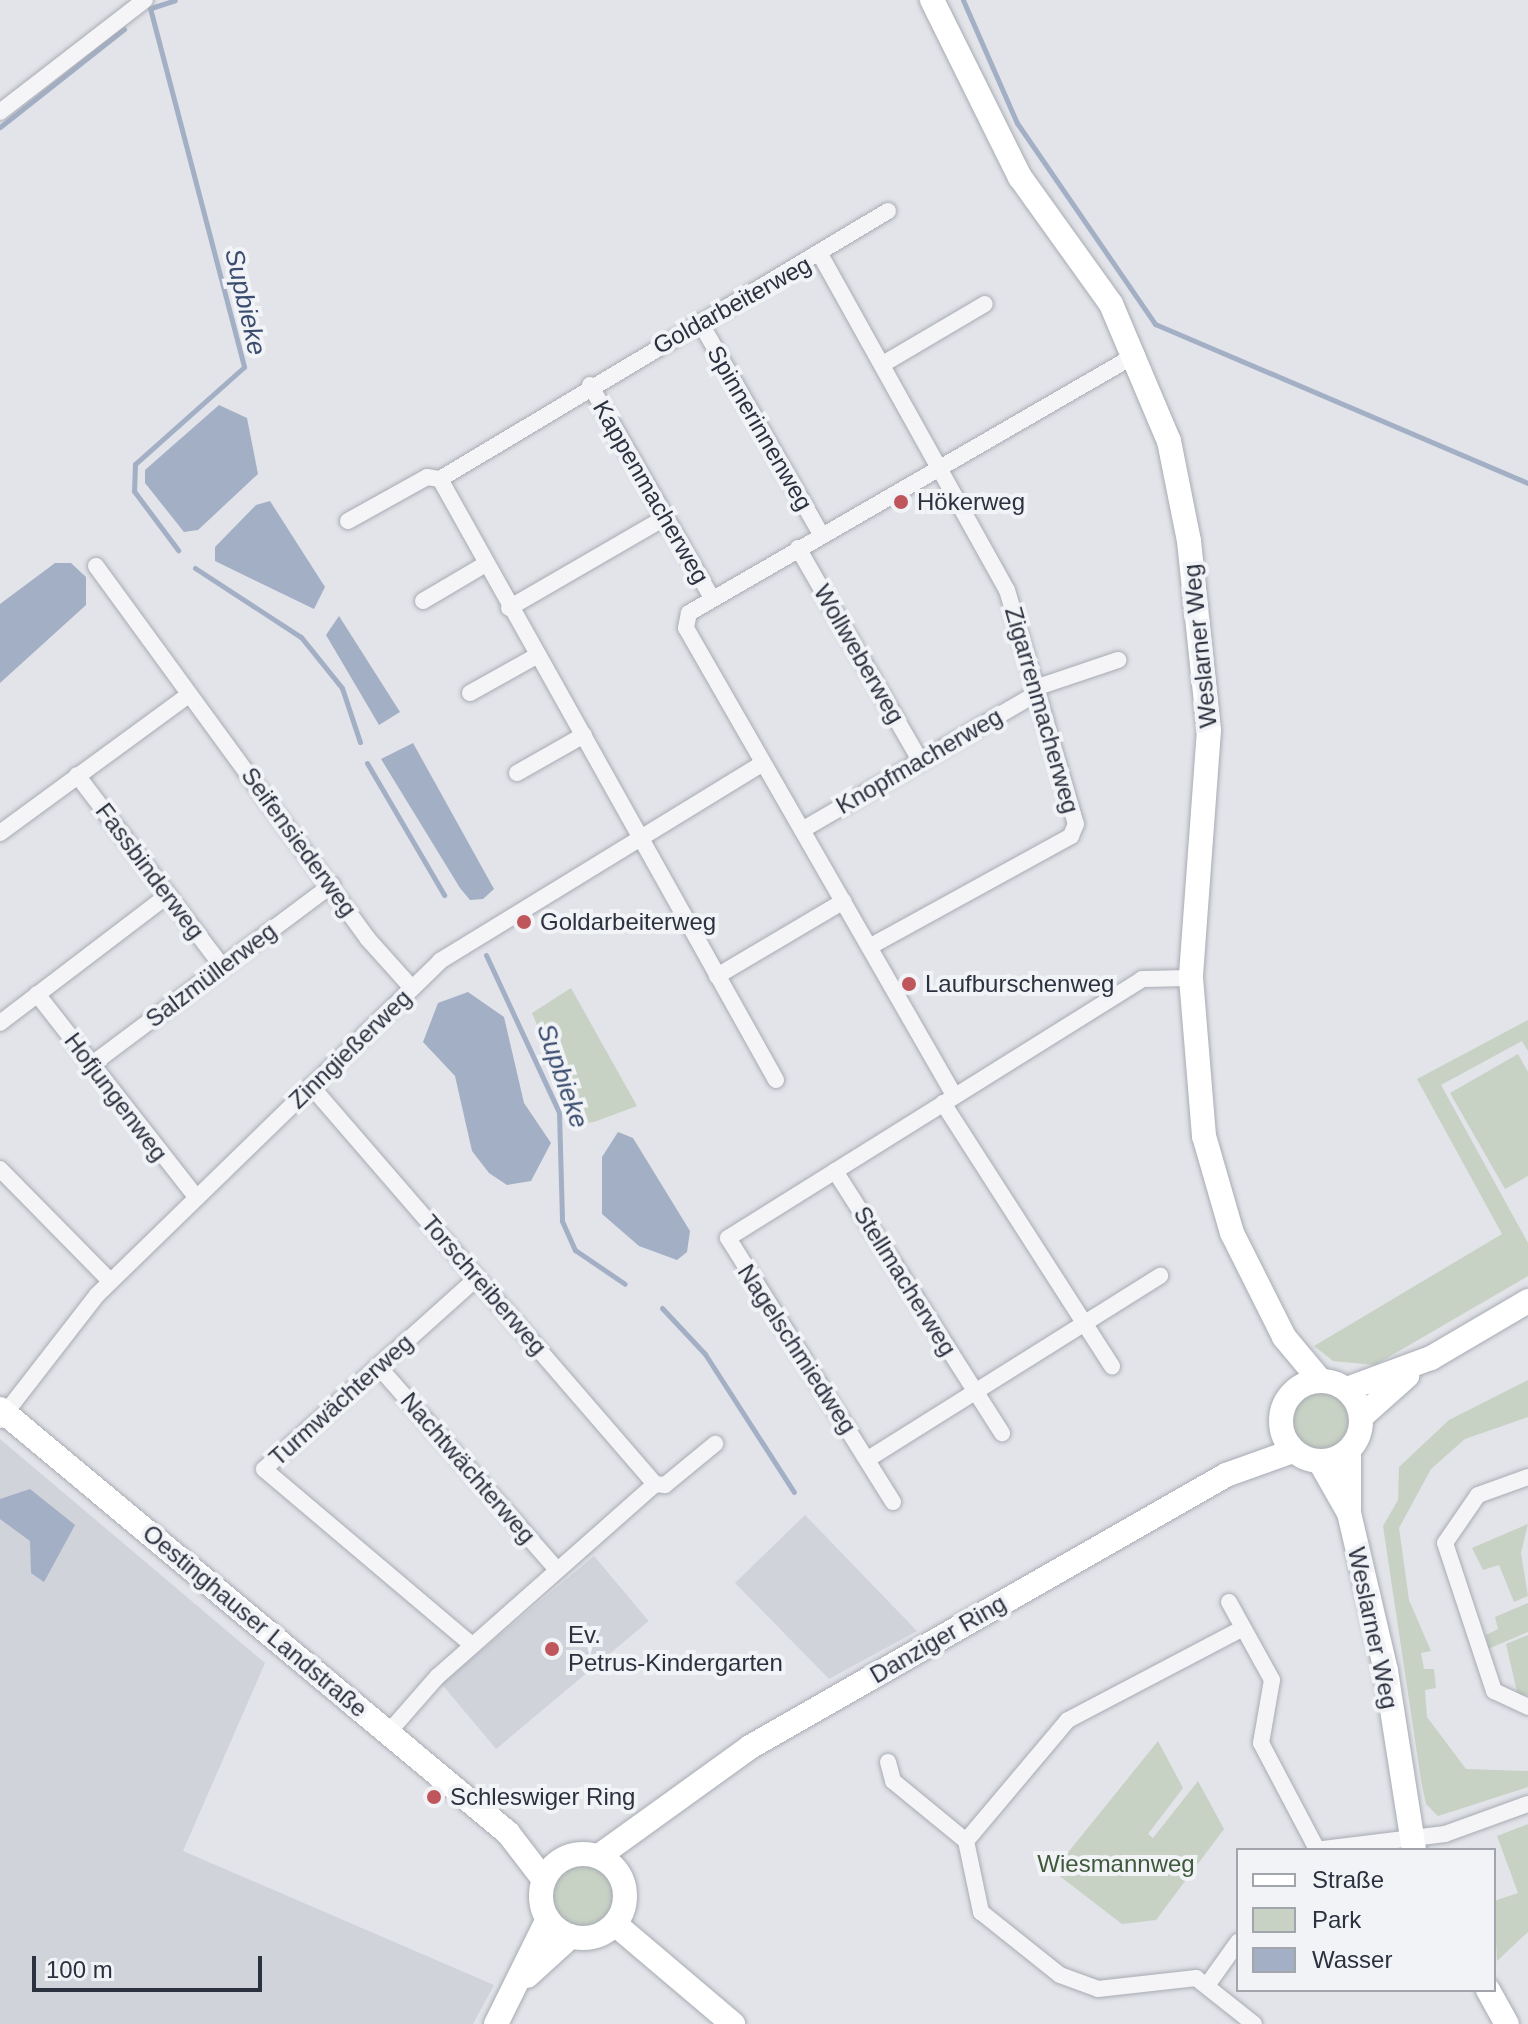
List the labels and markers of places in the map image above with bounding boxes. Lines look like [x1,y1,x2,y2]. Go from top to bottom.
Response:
place label: Hökerweg [917,488,1025,516]
marker: Hökerweg [892,493,910,511]
place label: Goldarbeiterweg [540,908,716,936]
marker: Goldarbeiterweg [515,913,533,931]
place label: Laufburschenweg [925,970,1114,998]
marker: Laufburschenweg [900,975,918,993]
place label: Ev. Petrus-Kindergarten [568,1621,783,1677]
marker: Ev. Petrus-Kindergarten [543,1640,561,1658]
place label: Schleswiger Ring [450,1783,635,1811]
marker: Schleswiger Ring [425,1788,443,1806]

